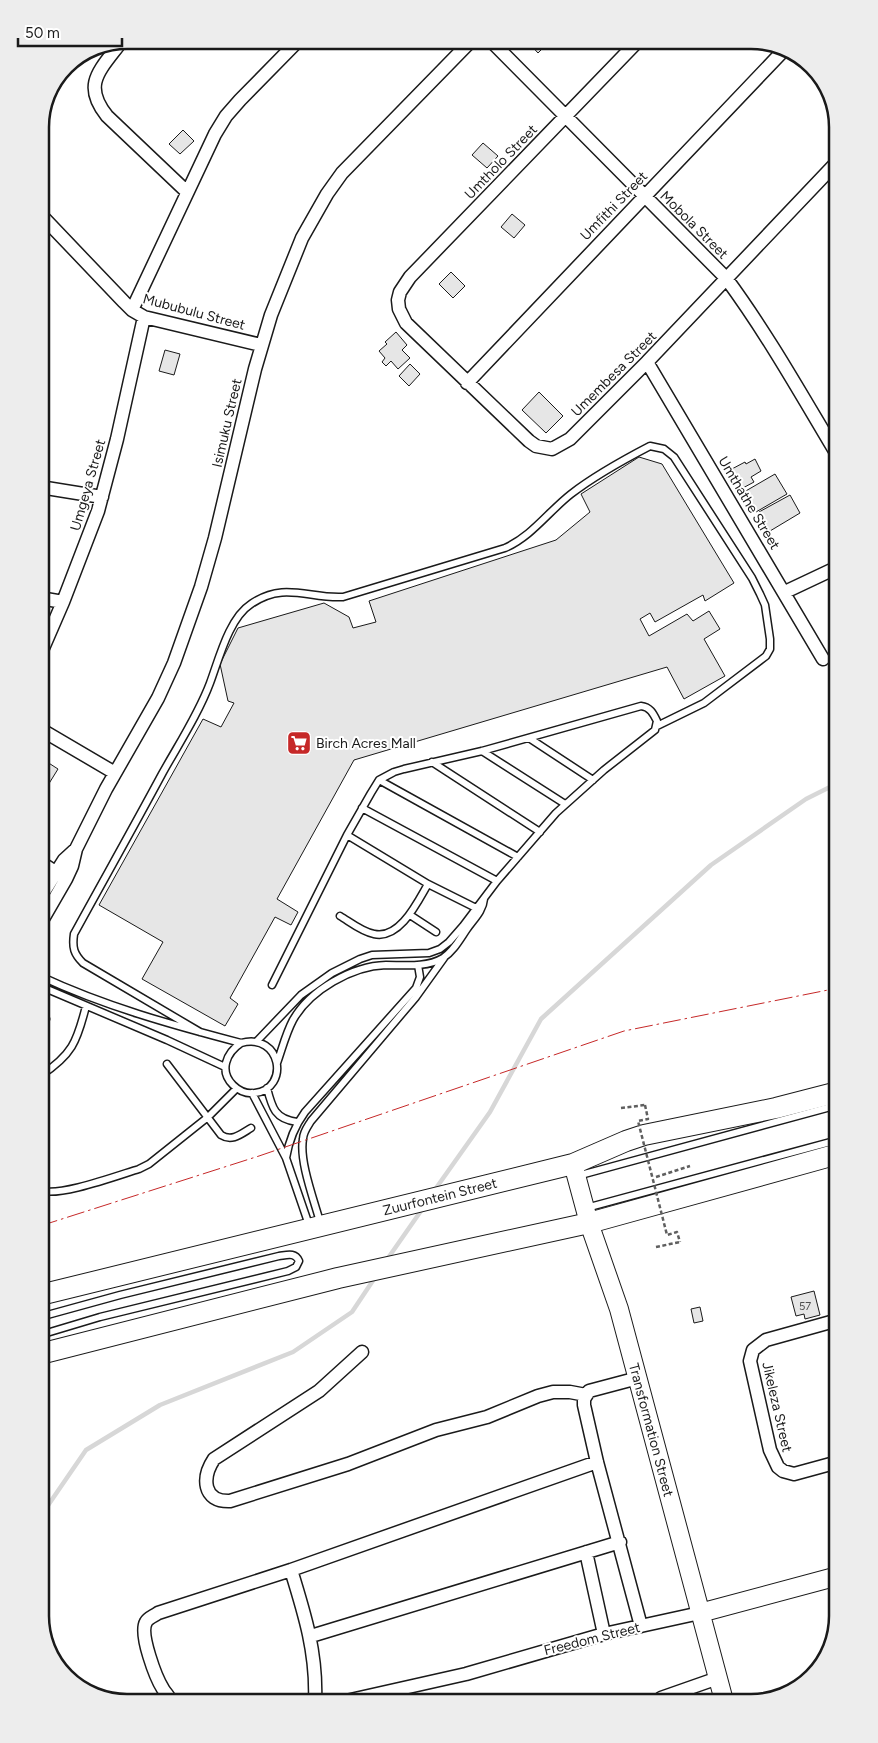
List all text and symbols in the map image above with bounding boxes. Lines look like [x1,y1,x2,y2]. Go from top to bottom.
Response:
scale bar [18,15,121,47]
text: 50 m [25,24,60,42]
street label: Umtholo Street [461,121,541,203]
street label: Umfithi Street [577,168,651,244]
street label: Mobola Street [656,187,732,263]
street label: Mububulu Street [141,290,247,334]
street label: Umembesa Street [568,328,660,420]
street label: Isimuku Street [209,377,245,469]
street label: Umgeya Street [67,437,109,533]
street label: Umthathe Street [715,453,783,553]
supermarket icon: Birch Acres Mall [286,730,312,756]
place label: Birch Acres Mall [316,735,416,752]
street label: Zuurfontein Street [381,1175,499,1219]
house number: 57 [799,1300,811,1313]
street label: Jikeleza Street [758,1360,796,1454]
street label: Transformation Street [625,1361,677,1499]
street label: Freedom Street [542,1619,642,1659]

